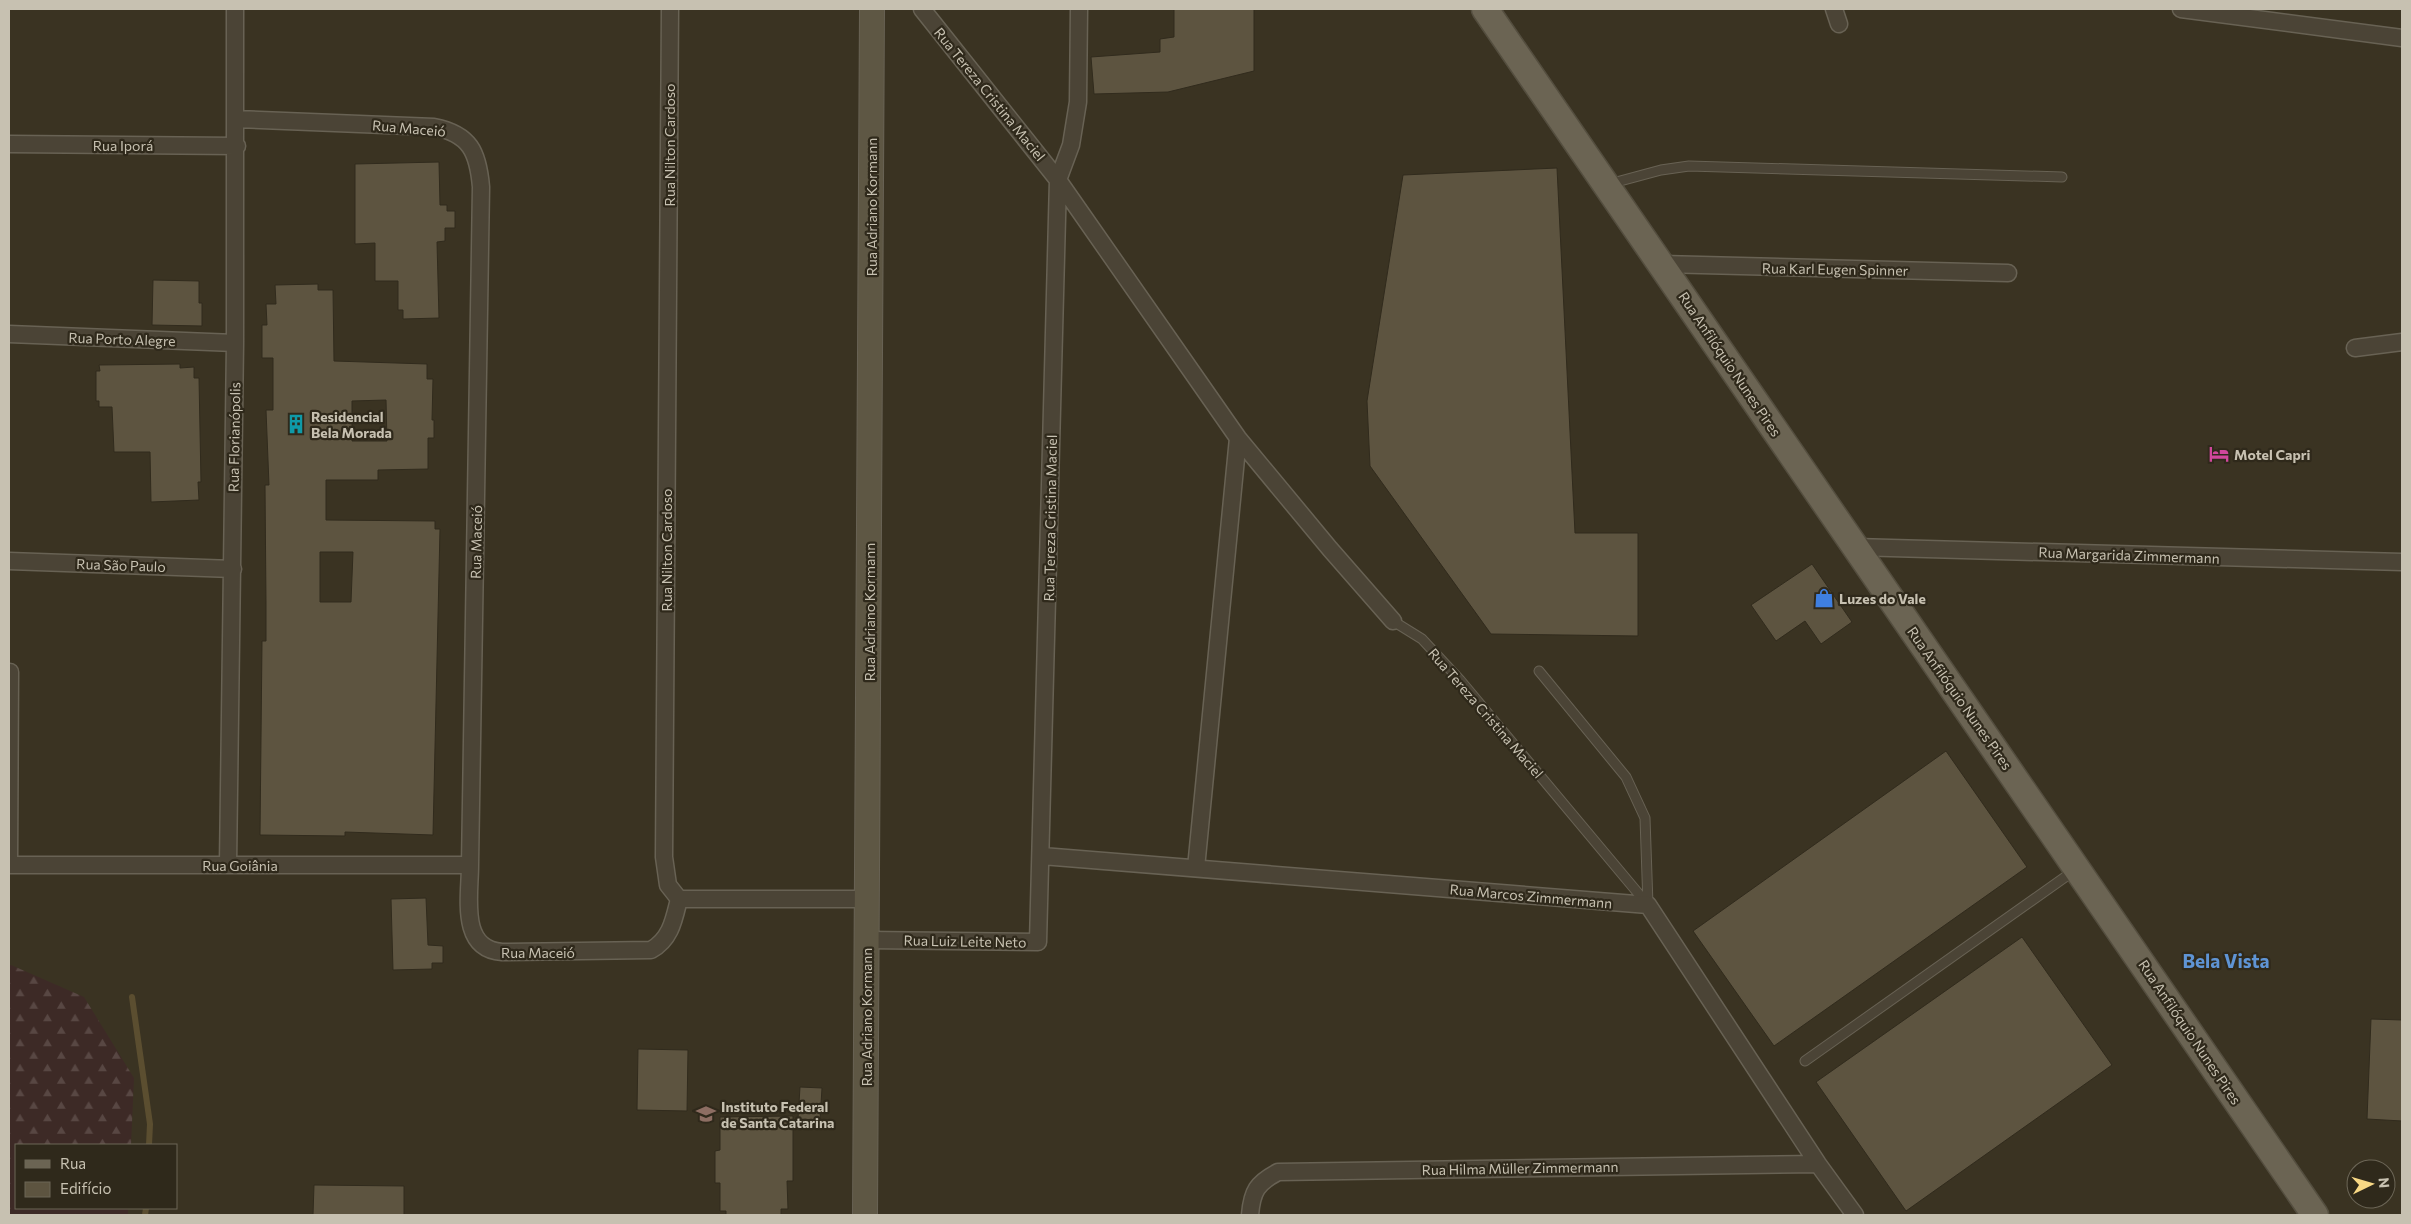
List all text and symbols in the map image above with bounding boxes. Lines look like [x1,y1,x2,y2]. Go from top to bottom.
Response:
street label: Rua Tereza Cristina Maciel [931,24,1049,164]
street label: Rua Nilton Cardoso [661,84,678,206]
street label: Rua Maceió [371,116,447,140]
street label: Rua Iporá [93,137,153,154]
street label: Rua Adriano Kormann [863,138,880,276]
street label: Rua Karl Eugen Spinner [1762,259,1909,279]
street label: Rua Anfilóquio Nunes Pires [1675,288,1785,440]
street label: Rua Porto Alegre [68,329,176,349]
street label: Rua Florianópolis [225,382,243,492]
place label: Residencial Bela Morada [311,408,392,441]
building icon: Residencial Bela Morada [285,413,307,435]
street label: Rua Tereza Cristina Maciel [1040,435,1060,601]
hotel icon: Motel Capri [2208,443,2230,465]
place label: Motel Capri [2234,446,2310,463]
street label: Rua Nilton Cardoso [658,489,675,611]
street label: Rua Maceió [467,505,485,579]
street label: Rua Adriano Kormann [861,543,878,681]
street label: Rua Margarida Zimmermann [2038,543,2220,567]
street label: Rua São Paulo [76,555,166,575]
shop icon: Luzes do Vale [1813,587,1835,609]
place label: Luzes do Vale [1839,590,1926,607]
street label: Rua Anfilóquio Nunes Pires [1904,623,2016,773]
street label: Rua Tereza Cristina Maciel [1425,645,1547,781]
street label: Rua Goiânia [202,857,278,874]
street label: Rua Marcos Zimmermann [1449,880,1613,912]
street label: Rua Luiz Leite Neto [903,931,1027,951]
street label: Rua Maceió [501,944,575,961]
street label: Rua Adriano Kormann [858,948,875,1086]
district label: Bela Vista [2183,949,2269,972]
street label: Rua Anfilóquio Nunes Pires [2135,956,2245,1108]
place label: Instituto Federal de Santa Catarina [721,1098,834,1131]
school or university icon: Instituto Federal de Santa Catarina [695,1103,717,1125]
legend [15,1144,178,1209]
text: Rua [60,1154,86,1172]
street label: Rua Hilma Müller Zimmermann [1421,1158,1619,1178]
north arrow [2346,1159,2396,1209]
text: N [2376,1177,2393,1189]
text: Edifício [60,1179,111,1197]

